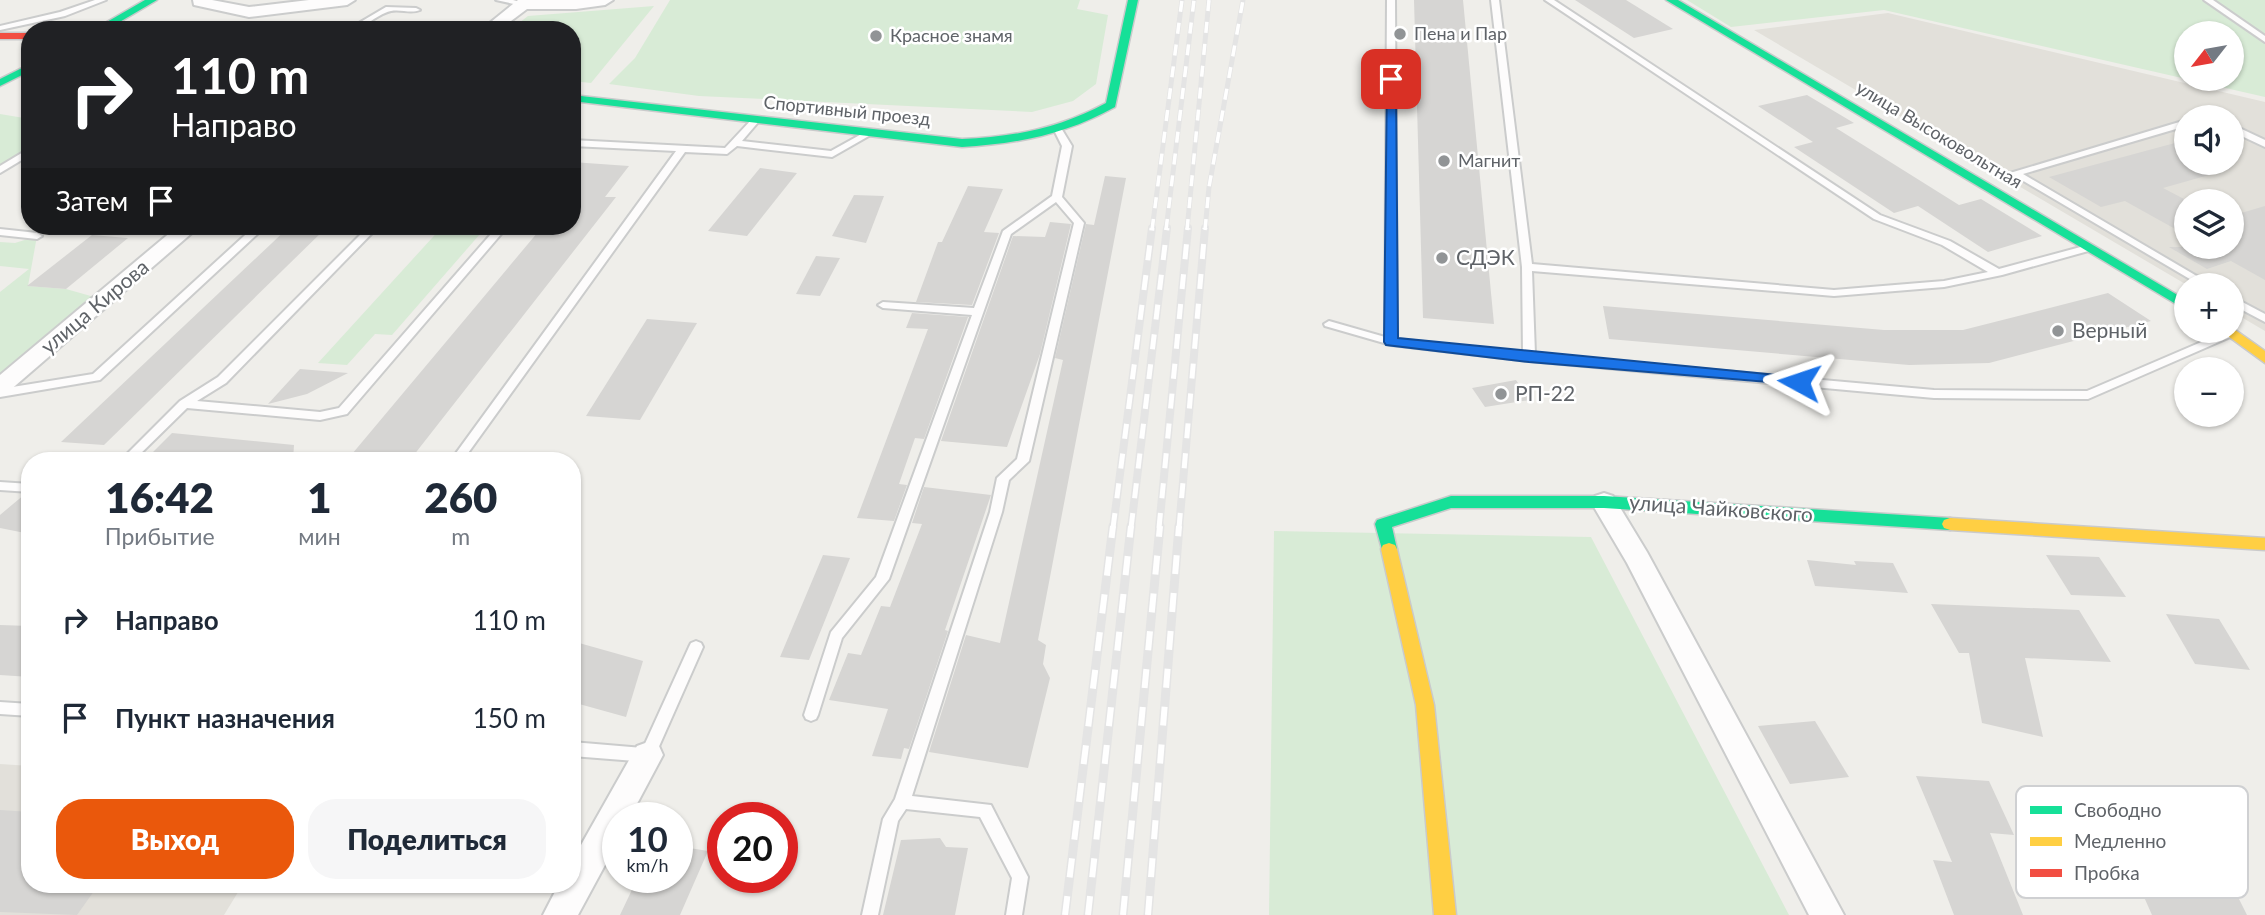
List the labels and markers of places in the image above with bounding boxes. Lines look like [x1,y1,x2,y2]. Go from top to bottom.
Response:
place label: Пена и Пар [1414,22,1507,44]
place label: Красное знамя [890,24,1013,46]
marker: Пена и Пар [1392,26,1408,42]
marker: Красное знамя [868,28,884,44]
pin [1361,49,1421,109]
place label: Магнит [1458,149,1520,171]
marker: Магнит [1436,153,1452,169]
place label: СДЭК [1456,244,1515,269]
marker: СДЭК [1434,250,1450,266]
place label: Верный [2072,317,2147,342]
marker: Верный [2050,323,2066,339]
place label: РП-22 [1515,380,1575,405]
marker: РП-22 [1493,386,1509,402]

